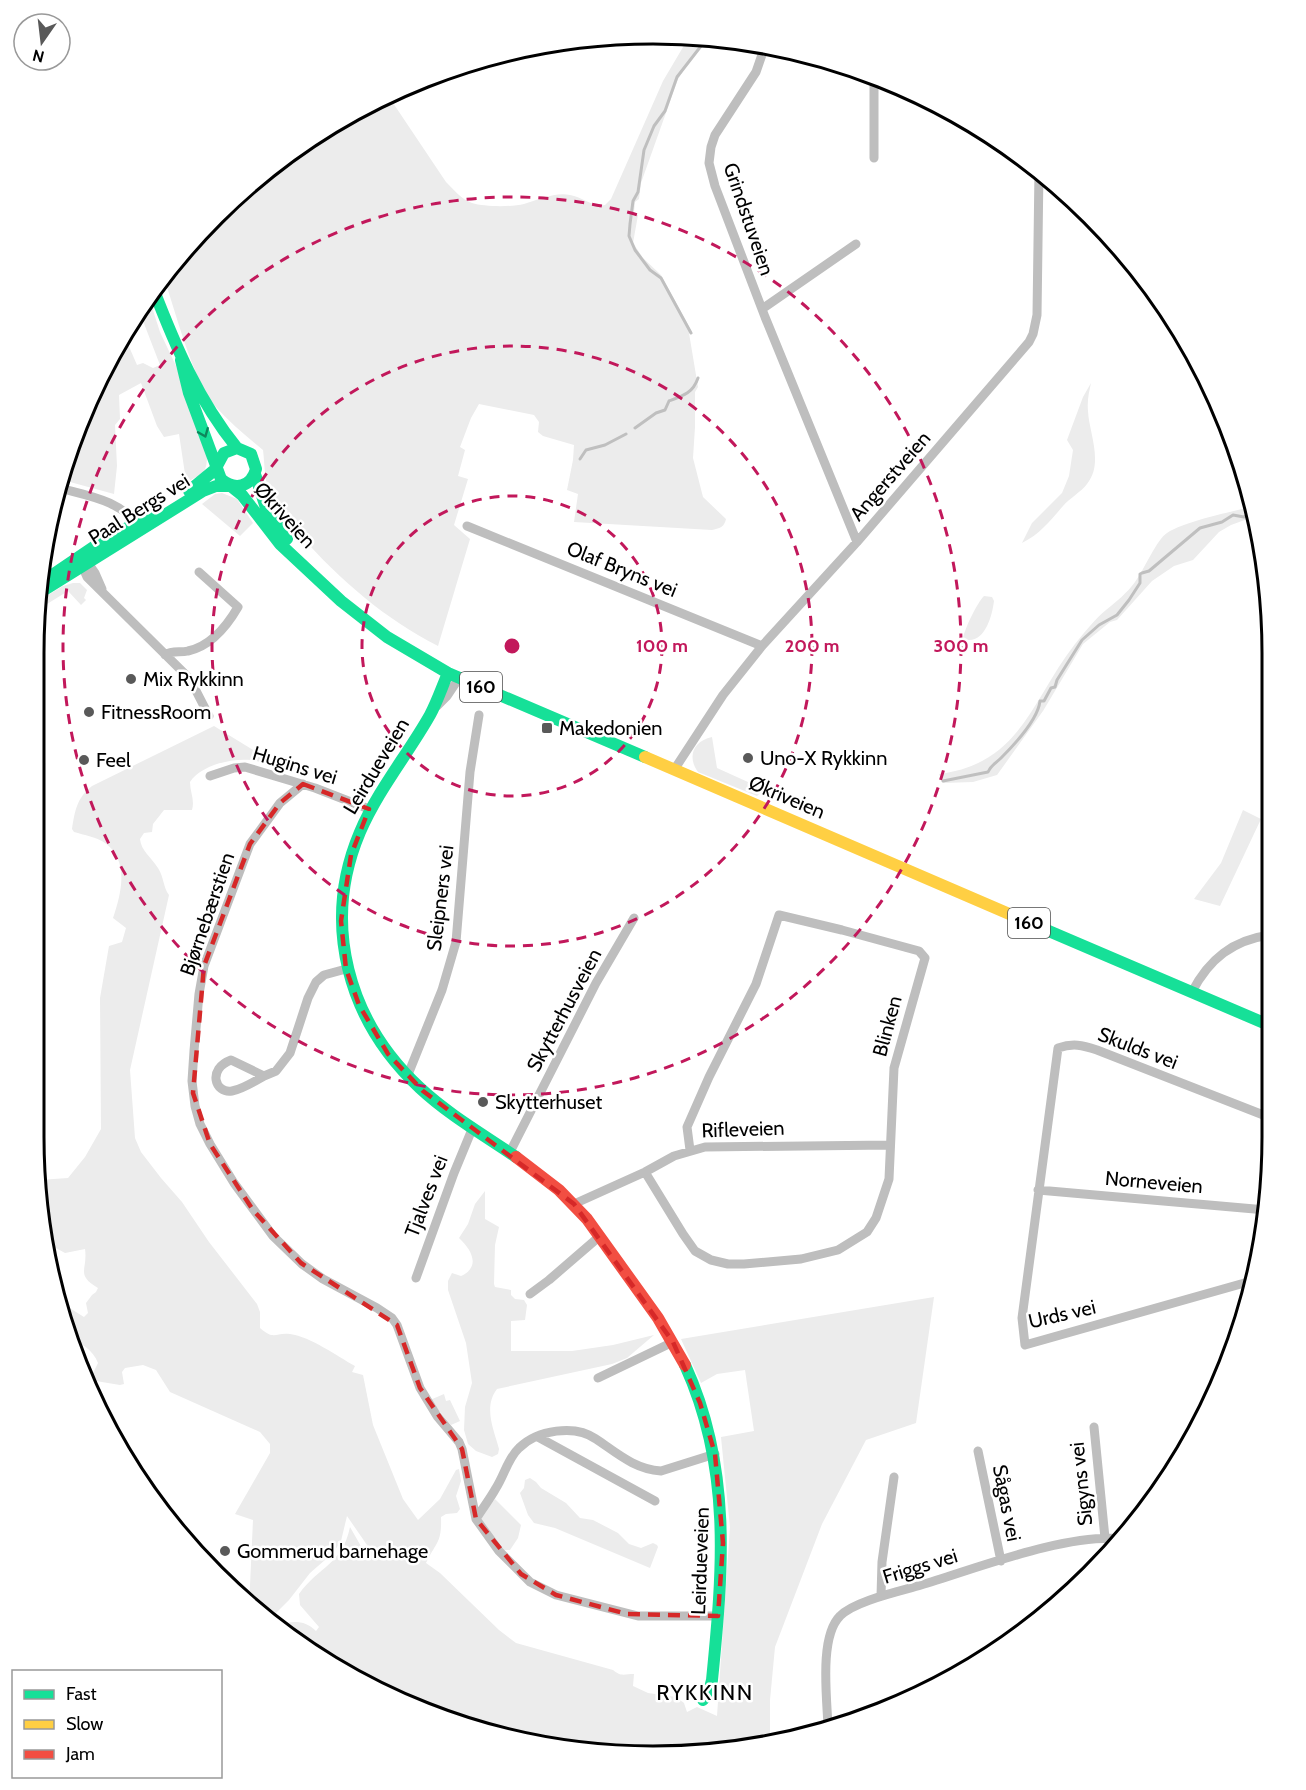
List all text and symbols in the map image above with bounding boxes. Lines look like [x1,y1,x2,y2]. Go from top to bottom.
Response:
north arrow [12,12,72,72]
text: N [31,45,46,67]
street label: Grindstuveien [719,160,779,278]
street label: Angerstveien [845,426,935,526]
one-way arrow [197,427,209,438]
street label: Paal Bergs vei [84,468,194,550]
street label: Økriveien [249,477,321,553]
street label: Olaf Bryns vei [563,536,681,602]
text: 100 m [636,635,688,657]
text: 200 m [785,635,839,657]
text: 300 m [934,635,988,657]
centre of rings [502,636,522,656]
place label: Mix Rykkinn [143,667,244,691]
marker: Mix Rykkinn [124,672,138,686]
road number: 160 [460,672,502,702]
place label: FitnessRoom [101,700,211,724]
marker: FitnessRoom [82,705,96,719]
street label: Leirdueveien [338,714,414,818]
place label: Makedonien [559,716,662,740]
marker: Makedonien [540,721,554,735]
street label: Hugins vei [250,741,340,789]
place label: Uno-X Rykkinn [760,746,887,770]
place label: Feel [96,748,131,772]
marker: Uno-X Rykkinn [741,751,755,765]
marker: Feel [77,753,91,767]
street label: Økriveien [745,770,829,824]
street label: Sleipners vei [422,844,458,952]
street label: Bjørnebærstien [175,849,239,979]
road number: 160 [1008,908,1050,938]
street label: Skytterhusveien [522,944,606,1076]
street label: Blinken [867,993,907,1059]
street label: Skulds vei [1095,1022,1181,1074]
place label: Skytterhuset [495,1090,602,1114]
marker: Skytterhuset [476,1095,490,1109]
street label: Rifleveien [701,1116,785,1142]
street label: Tjalves vei [399,1152,453,1240]
street label: Norneveien [1104,1166,1204,1198]
street label: Urds vei [1026,1295,1098,1333]
street label: Sigyns vei [1065,1441,1097,1527]
street label: Sågas vei [988,1463,1026,1543]
street label: Leirdueveien [686,1507,714,1615]
place label: Gommerud barnehage [237,1539,428,1563]
street label: Friggs vei [880,1543,960,1589]
marker: Gommerud barnehage [218,1544,232,1558]
legend [12,1670,222,1778]
district label: RYKKINN [656,1679,754,1706]
text: Fast [66,1683,97,1705]
text: Slow [66,1713,103,1735]
text: Jam [65,1743,95,1765]

